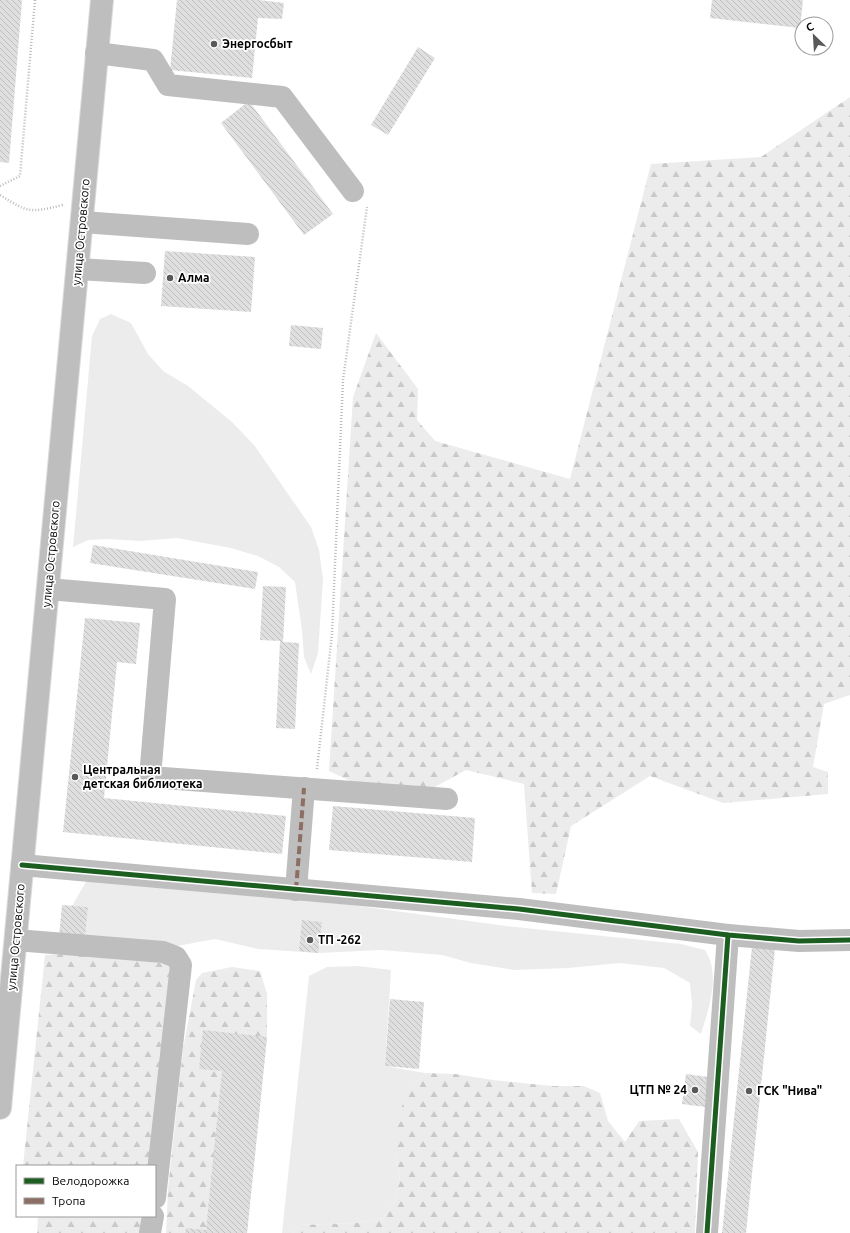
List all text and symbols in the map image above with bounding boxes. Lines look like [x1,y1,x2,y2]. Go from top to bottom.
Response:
north arrow [794,16,834,56]
text: С [804,20,815,34]
place label: Энергосбыт [222,37,292,50]
marker: Энергосбыт [209,39,219,49]
street label: улица Островского [69,178,92,286]
place label: Алма [178,271,210,284]
marker: Алма [165,273,175,283]
street label: улица Островского [39,500,62,608]
place label: Центральная детская библиотека [83,763,203,790]
marker: Центральная детская библиотека [70,772,80,782]
street label: улица Островского [4,883,27,991]
place label: ТП -262 [318,933,361,946]
marker: ТП -262 [305,935,315,945]
place label: ЦТП № 24 [630,1083,687,1096]
place label: ГСК "Нива" [757,1084,822,1097]
marker: ЦТП № 24 [690,1085,700,1095]
marker: ГСК "Нива" [744,1086,754,1096]
legend [16,1165,156,1217]
text: Велодорожка [52,1174,129,1187]
text: Тропа [52,1194,85,1207]

